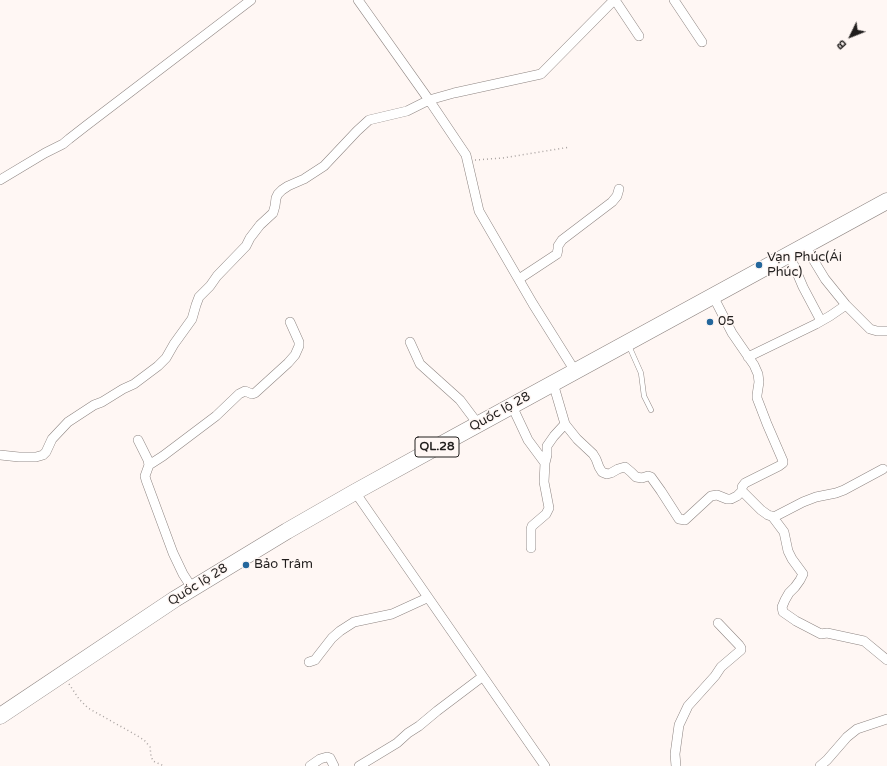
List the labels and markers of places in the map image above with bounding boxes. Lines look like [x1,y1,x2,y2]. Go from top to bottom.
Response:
place label: Vạn Phúc(Ái Phúc) [767,250,842,281]
marker: Vạn Phúc(Ái Phúc) [754,260,764,270]
place label: 05 [718,314,734,330]
marker: 05 [705,317,715,327]
place label: Bảo Trâm [254,557,313,573]
marker: Bảo Trâm [241,560,251,570]

